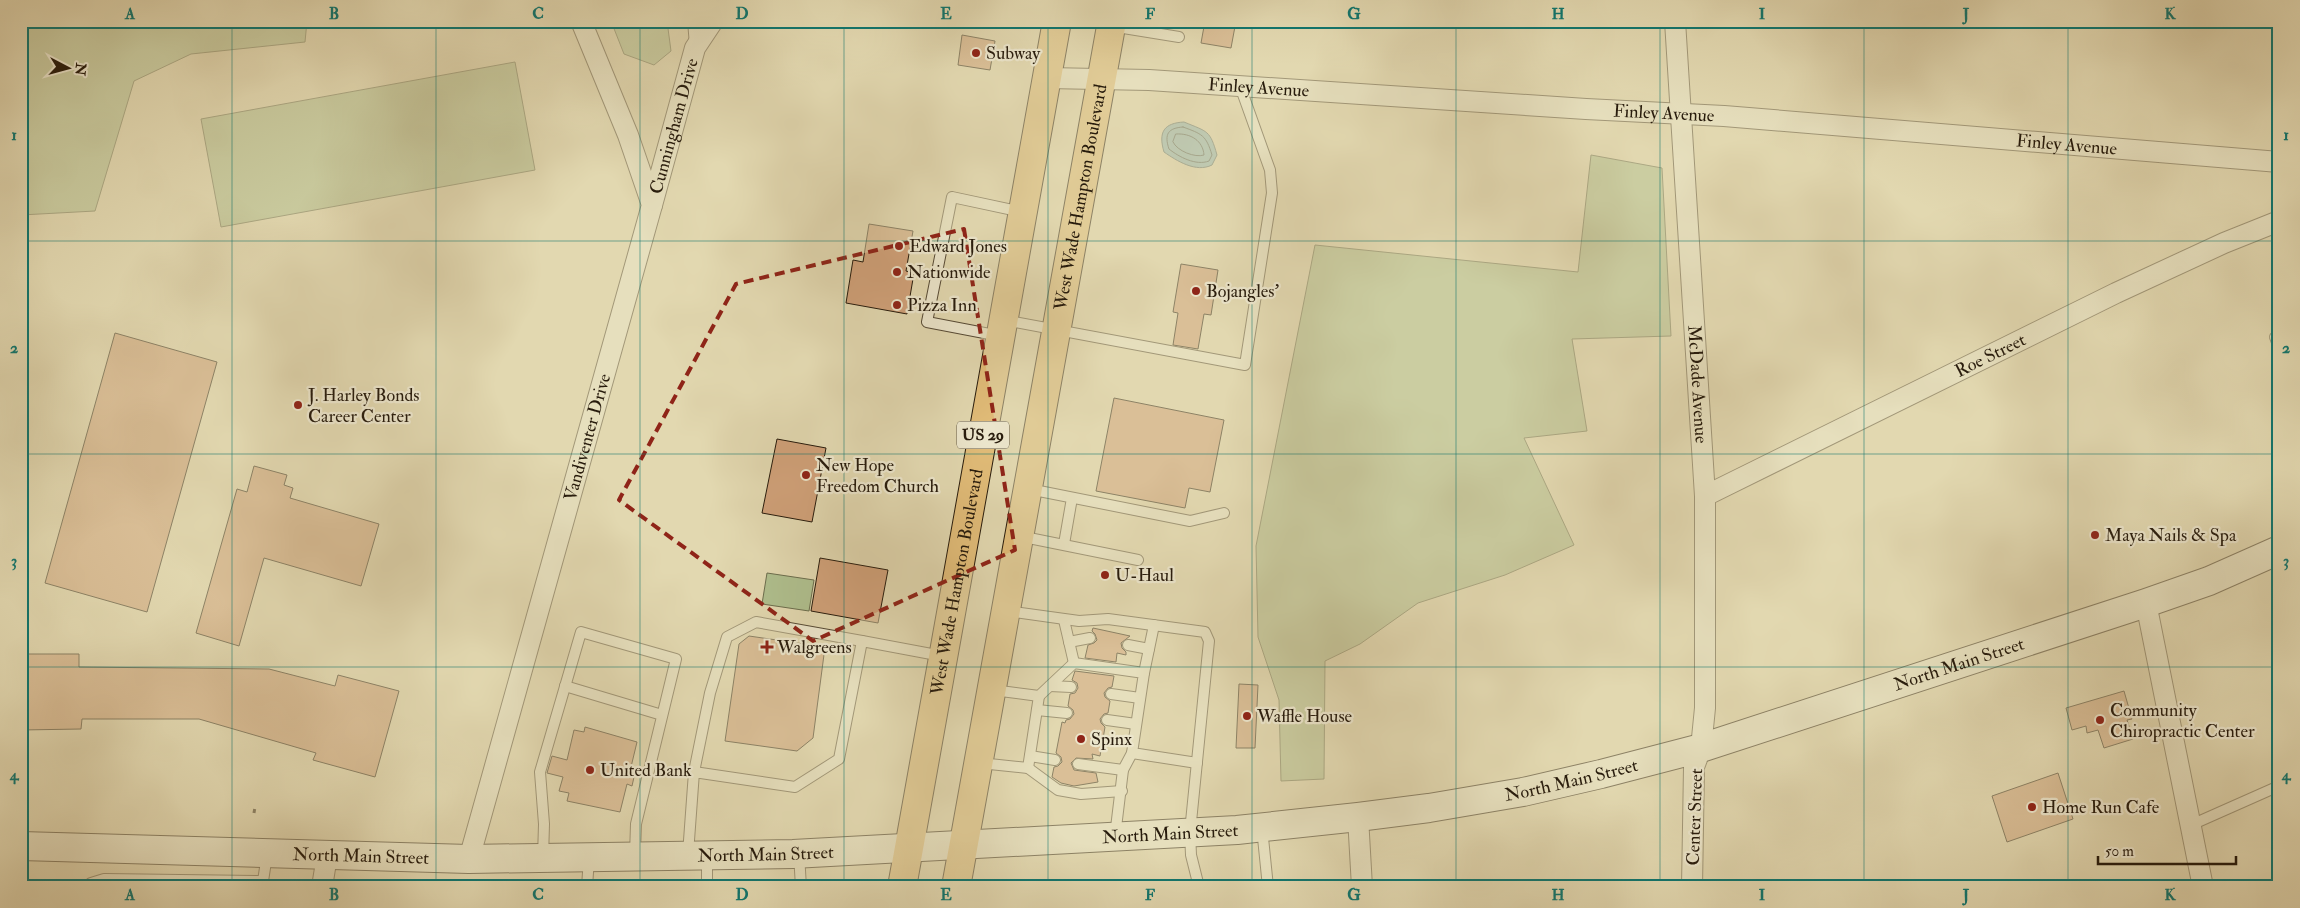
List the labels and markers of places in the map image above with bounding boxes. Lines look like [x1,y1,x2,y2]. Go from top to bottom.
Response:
place label: Subway [986,42,1041,65]
marker: Subway [970,47,982,59]
place label: Edward Jones [909,235,1007,258]
marker: Edward Jones [893,240,905,252]
place label: Nationwide [907,261,991,284]
marker: Nationwide [891,266,903,278]
place label: Bojangles' [1206,280,1279,303]
marker: Bojangles' [1190,285,1202,297]
place label: Pizza Inn [907,294,977,317]
marker: Pizza Inn [891,299,903,311]
place label: J. Harley Bonds Career Center [307,384,419,428]
marker: J. Harley Bonds Career Center [292,399,304,411]
place label: New Hope Freedom Church [816,454,940,498]
marker: New Hope Freedom Church [800,469,812,481]
place label: Maya Nails & Spa [2105,524,2237,547]
marker: Maya Nails & Spa [2089,529,2101,541]
place label: U-Haul [1115,564,1174,587]
marker: U-Haul [1099,569,1111,581]
place label: Walgreens [776,636,852,659]
marker: Walgreens [761,641,773,653]
place label: Community Chiropractic Center [2110,699,2255,743]
place label: Waffle House [1256,705,1353,728]
marker: Waffle House [1241,710,1253,722]
marker: Community Chiropractic Center [2094,714,2106,726]
place label: Spinx [1091,728,1132,751]
marker: Spinx [1075,733,1087,745]
place label: United Bank [600,759,692,782]
marker: United Bank [584,764,596,776]
place label: Home Run Cafe [2042,796,2160,819]
marker: Home Run Cafe [2026,801,2038,813]

